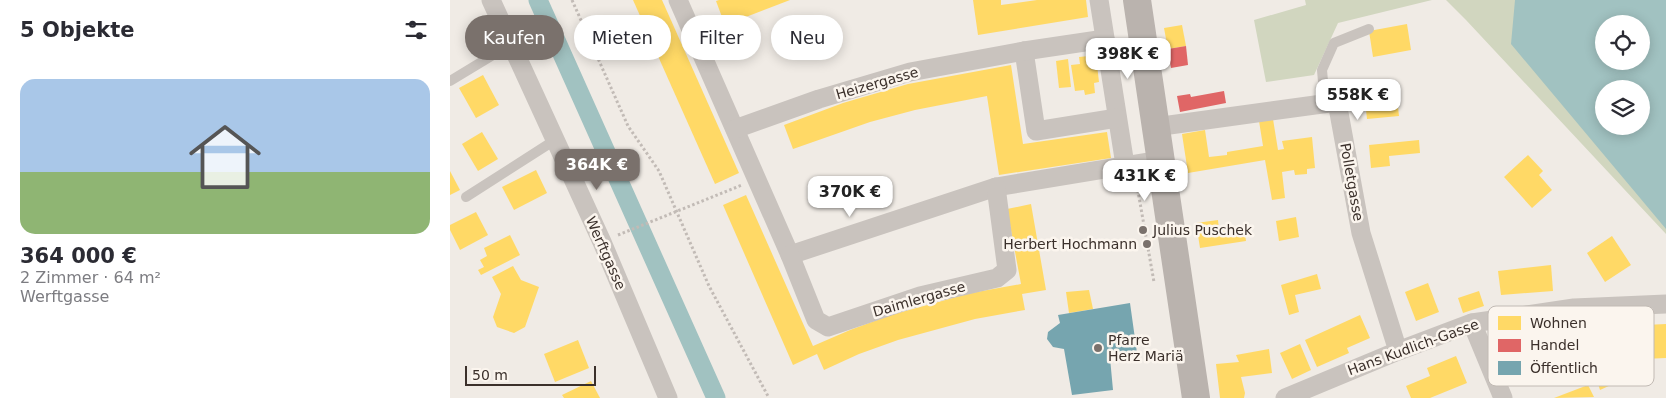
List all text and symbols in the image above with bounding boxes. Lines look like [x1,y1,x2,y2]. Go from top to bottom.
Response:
chip: Kaufen [465,15,564,60]
chip: Mieten [574,15,671,60]
chip: Filter [681,15,761,60]
chip: Neu [771,15,843,60]
map controls [1595,15,1650,135]
button: locate [1595,15,1650,70]
icon: filters [402,16,430,44]
text: 5 Objekte [20,18,135,42]
pin: 398K € [1087,38,1169,80]
text: 398K € [1097,44,1159,63]
street label: Heizergasse [834,64,920,102]
pin: 558K € [1317,78,1399,121]
button: layers [1595,80,1650,135]
text: 558K € [1327,85,1389,104]
icon: home [180,112,270,202]
street label: Polletgasse [1337,142,1367,222]
pin: 364K € [556,148,638,191]
text: 364K € [566,155,628,174]
pin: 431K € [1104,160,1186,202]
text: 431K € [1114,166,1176,185]
pin: 370K € [809,176,891,218]
text: 370K € [819,182,881,201]
street label: Werftgasse [583,214,629,292]
place label: Julius Puschek [1152,222,1253,238]
marker: Julius Puschek [1137,224,1149,236]
place label: Herbert Hochmann [1003,236,1137,252]
marker: Herbert Hochmann [1141,238,1153,250]
text: 364 000 € [20,244,137,268]
text: 2 Zimmer · 64 m² [20,268,161,287]
street label: Daimlergasse [871,278,967,320]
text: Werftgasse [20,287,109,306]
legend [1488,306,1654,386]
text: Wohnen [1530,315,1587,331]
street label: Hans Kudlich-Gasse [1345,316,1481,378]
place label: Pfarre Herz Mariä [1108,332,1184,364]
text: Handel [1530,337,1579,353]
marker: Pfarre Herz Mariä [1092,342,1104,354]
text: Öffentlich [1530,359,1598,376]
scale bar [465,363,596,386]
text: 50 m [472,367,508,383]

